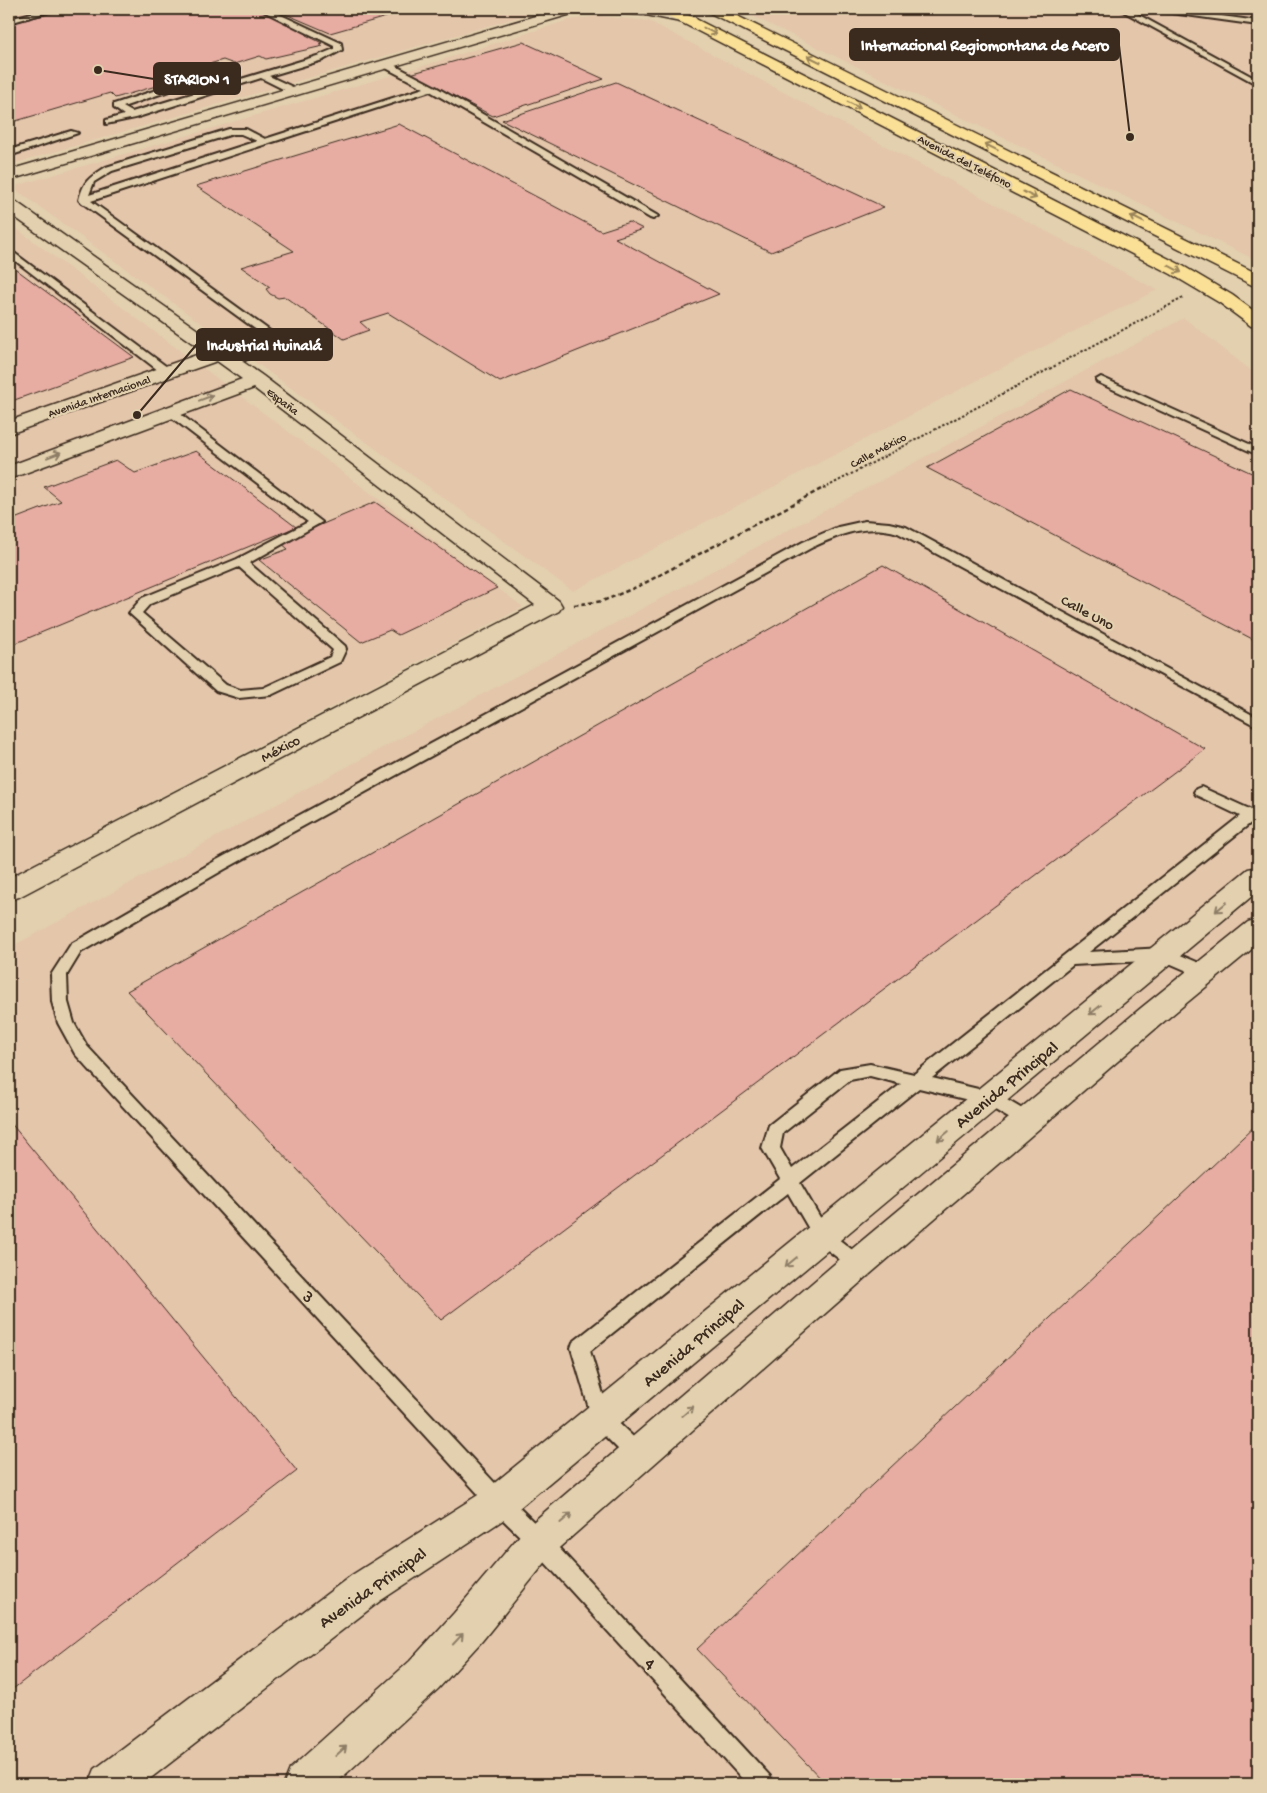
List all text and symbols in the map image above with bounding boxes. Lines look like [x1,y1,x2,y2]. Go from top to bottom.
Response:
one-way arrow [702,27,717,36]
callout: Internacional Regiomontana de Acero [850,29,1119,60]
text: Internacional Regiomontana de Acero [861,38,1110,57]
one-way arrow [807,54,822,64]
callout: STARION 1 [154,63,240,94]
text: STARION 1 [164,72,230,91]
one-way arrow [847,100,862,110]
street label: Avenida del Teléfono [915,133,1013,193]
one-way arrow [984,142,999,151]
one-way arrow [1022,191,1037,200]
one-way arrow [1130,214,1145,223]
one-way arrow [1167,264,1182,274]
callout: Industrial Huinalá [197,329,332,360]
text: Industrial Huinalá [206,338,323,357]
street label: Avenida Internacional [46,374,153,422]
street label: España [263,386,301,419]
one-way arrow [198,393,214,402]
street label: Calle México [849,431,909,472]
one-way arrow [46,450,62,459]
street label: Calle Uno [1057,592,1117,635]
street label: México [258,732,304,768]
one-way arrow [1214,901,1227,913]
one-way arrow [1089,1005,1102,1016]
street label: Avenida Principal [952,1038,1063,1134]
one-way arrow [937,1130,950,1141]
one-way arrow [784,1256,797,1267]
street label: 3 [296,1286,318,1308]
street label: Avenida Principal [639,1295,750,1393]
one-way arrow [682,1405,695,1417]
one-way arrow [559,1512,572,1523]
street label: Avenida Principal [316,1544,431,1634]
one-way arrow [452,1632,464,1645]
street label: 4 [639,1654,660,1675]
one-way arrow [335,1745,347,1757]

